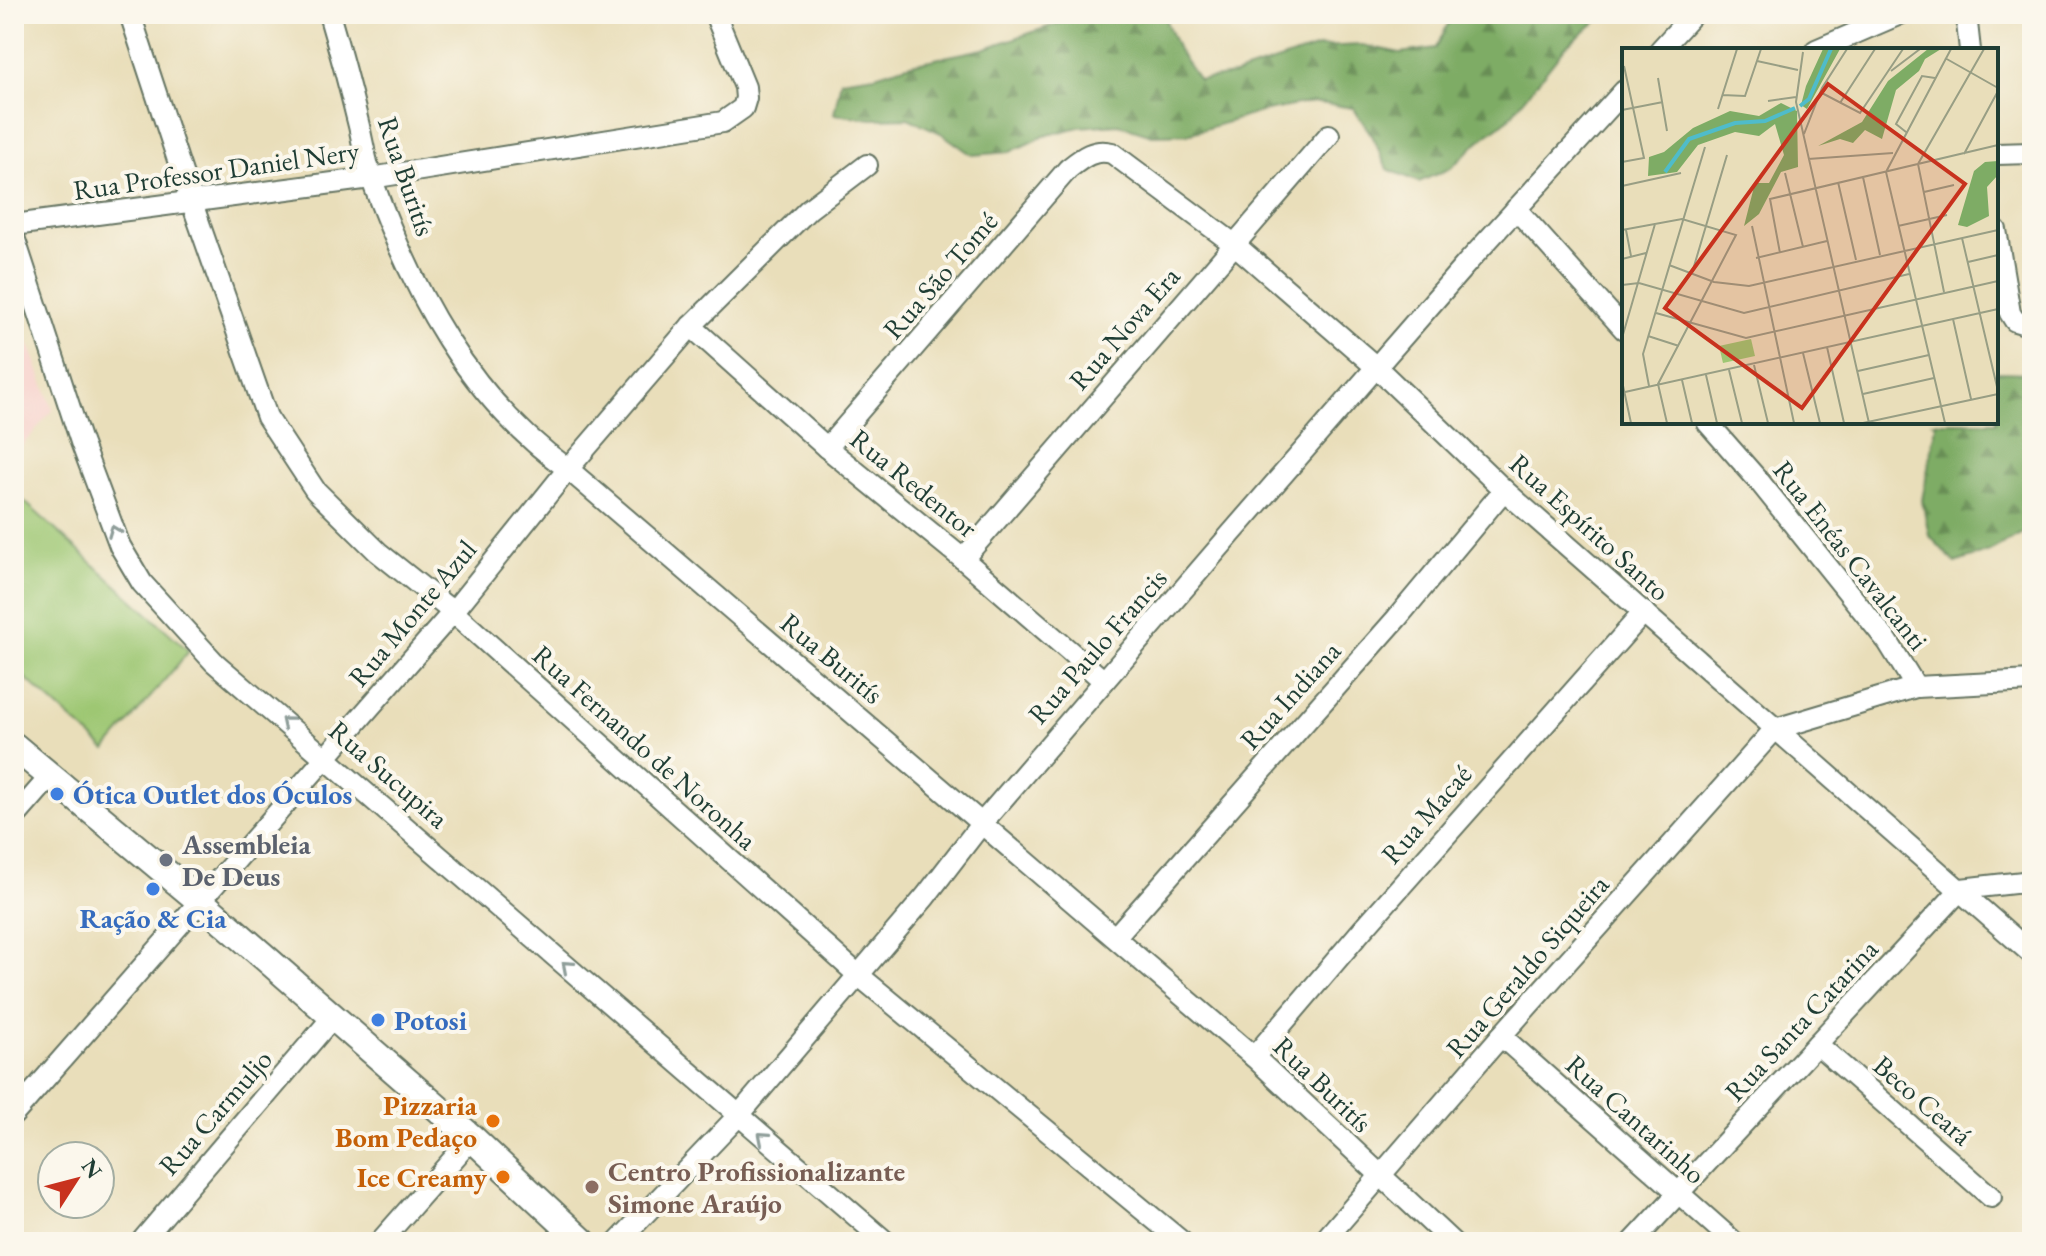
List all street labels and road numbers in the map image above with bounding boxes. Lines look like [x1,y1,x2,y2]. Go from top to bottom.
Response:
street label: Rua Buritís [370,112,444,240]
street label: Rua Professor Daniel Nery [71,132,362,208]
street label: Rua São Tomé [875,204,1005,346]
street label: Rua Nova Era [1061,258,1188,397]
street label: Rua Redentor [843,421,986,546]
street label: Rua Espírito Santo [1502,445,1678,609]
street label: Rua Enéas Cavalcanti [1766,453,1937,657]
street label: Rua Monte Azul [340,532,484,694]
street label: Rua Paulo Francis [1020,561,1174,731]
street label: Rua Buritís [773,604,891,712]
street label: Rua Indiana [1232,633,1349,757]
street label: Rua Fernando de Noronha [525,637,765,858]
street label: Rua Sucupira [322,712,457,836]
street label: Rua Macaé [1373,757,1479,871]
street label: Rua Geraldo Siqueira [1438,866,1617,1065]
street label: Rua Santa Catarina [1716,931,1886,1109]
street label: Rua Buritís [1266,1028,1380,1140]
street label: Rua Carmuljo [150,1042,280,1182]
street label: Rua Cantarinho [1558,1047,1714,1191]
street label: Beco Ceará [1866,1047,1981,1153]

